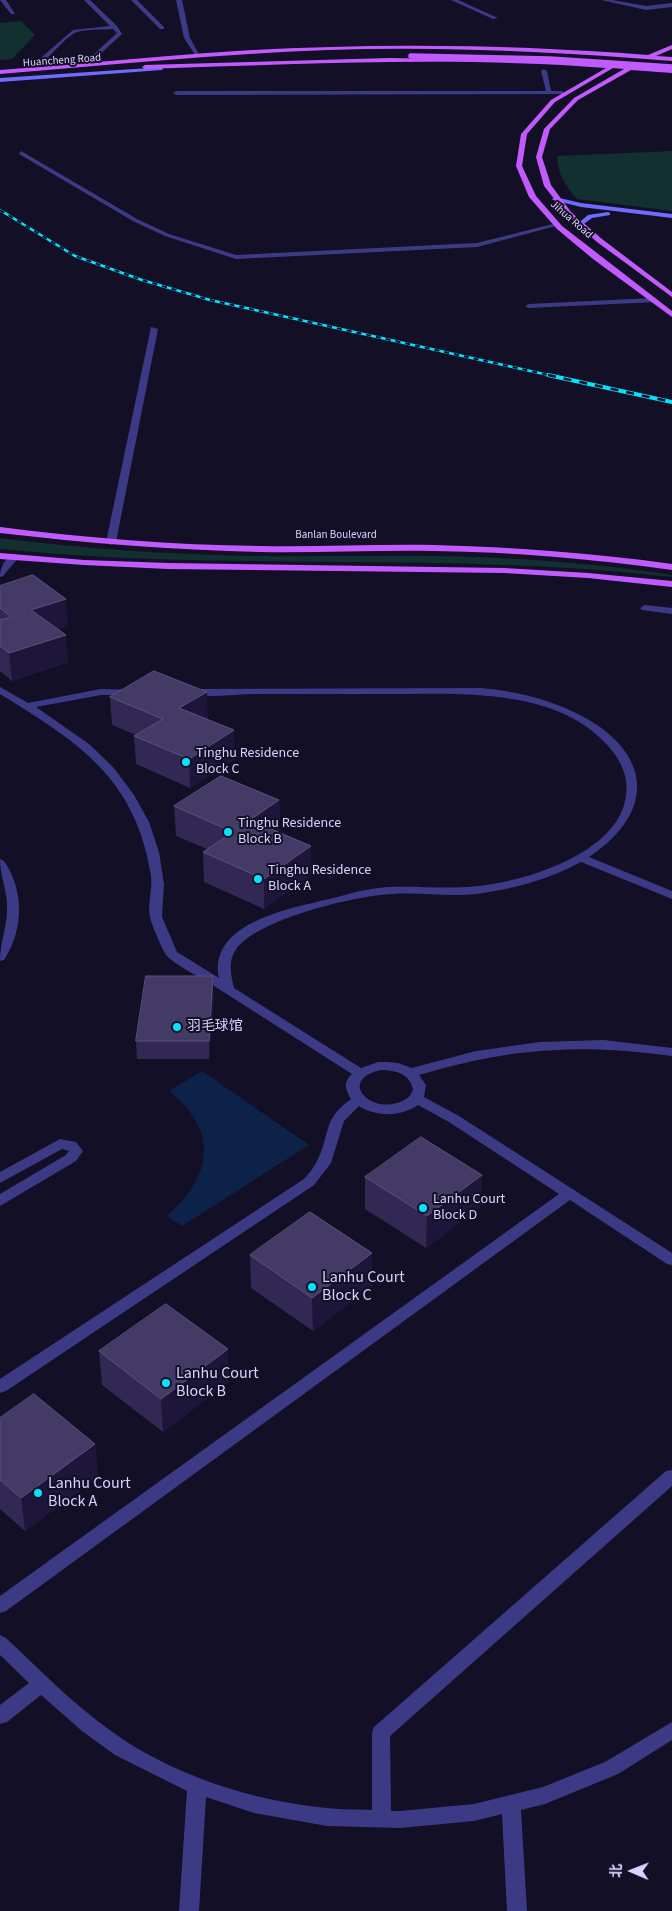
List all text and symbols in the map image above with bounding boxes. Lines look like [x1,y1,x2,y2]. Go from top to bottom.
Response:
street label: Huancheng Road [22,52,102,70]
street label: Jihua Road [547,198,595,242]
street label: Banlan Boulevard [295,529,377,543]
place label: Tinghu Residence Block C [196,746,299,779]
marker: Tinghu Residence Block C [180,756,192,768]
place label: Tinghu Residence Block B [238,816,341,849]
marker: Tinghu Residence Block B [222,826,234,838]
place label: Tinghu Residence Block A [268,863,371,896]
marker: Tinghu Residence Block A [252,873,264,885]
place label: 羽毛球馆 [187,1019,243,1035]
marker: 羽毛球馆 [171,1021,183,1033]
place label: Lanhu Court Block D [433,1192,505,1224]
marker: Lanhu Court Block D [417,1202,429,1214]
place label: Lanhu Court Block C [322,1268,405,1306]
marker: Lanhu Court Block C [306,1281,318,1293]
place label: Lanhu Court Block B [176,1364,259,1402]
marker: Lanhu Court Block B [160,1377,172,1389]
place label: Lanhu Court Block A [48,1474,131,1512]
marker: Lanhu Court Block A [32,1487,44,1499]
north arrow [607,1846,657,1896]
text: 北 [607,1864,627,1878]

